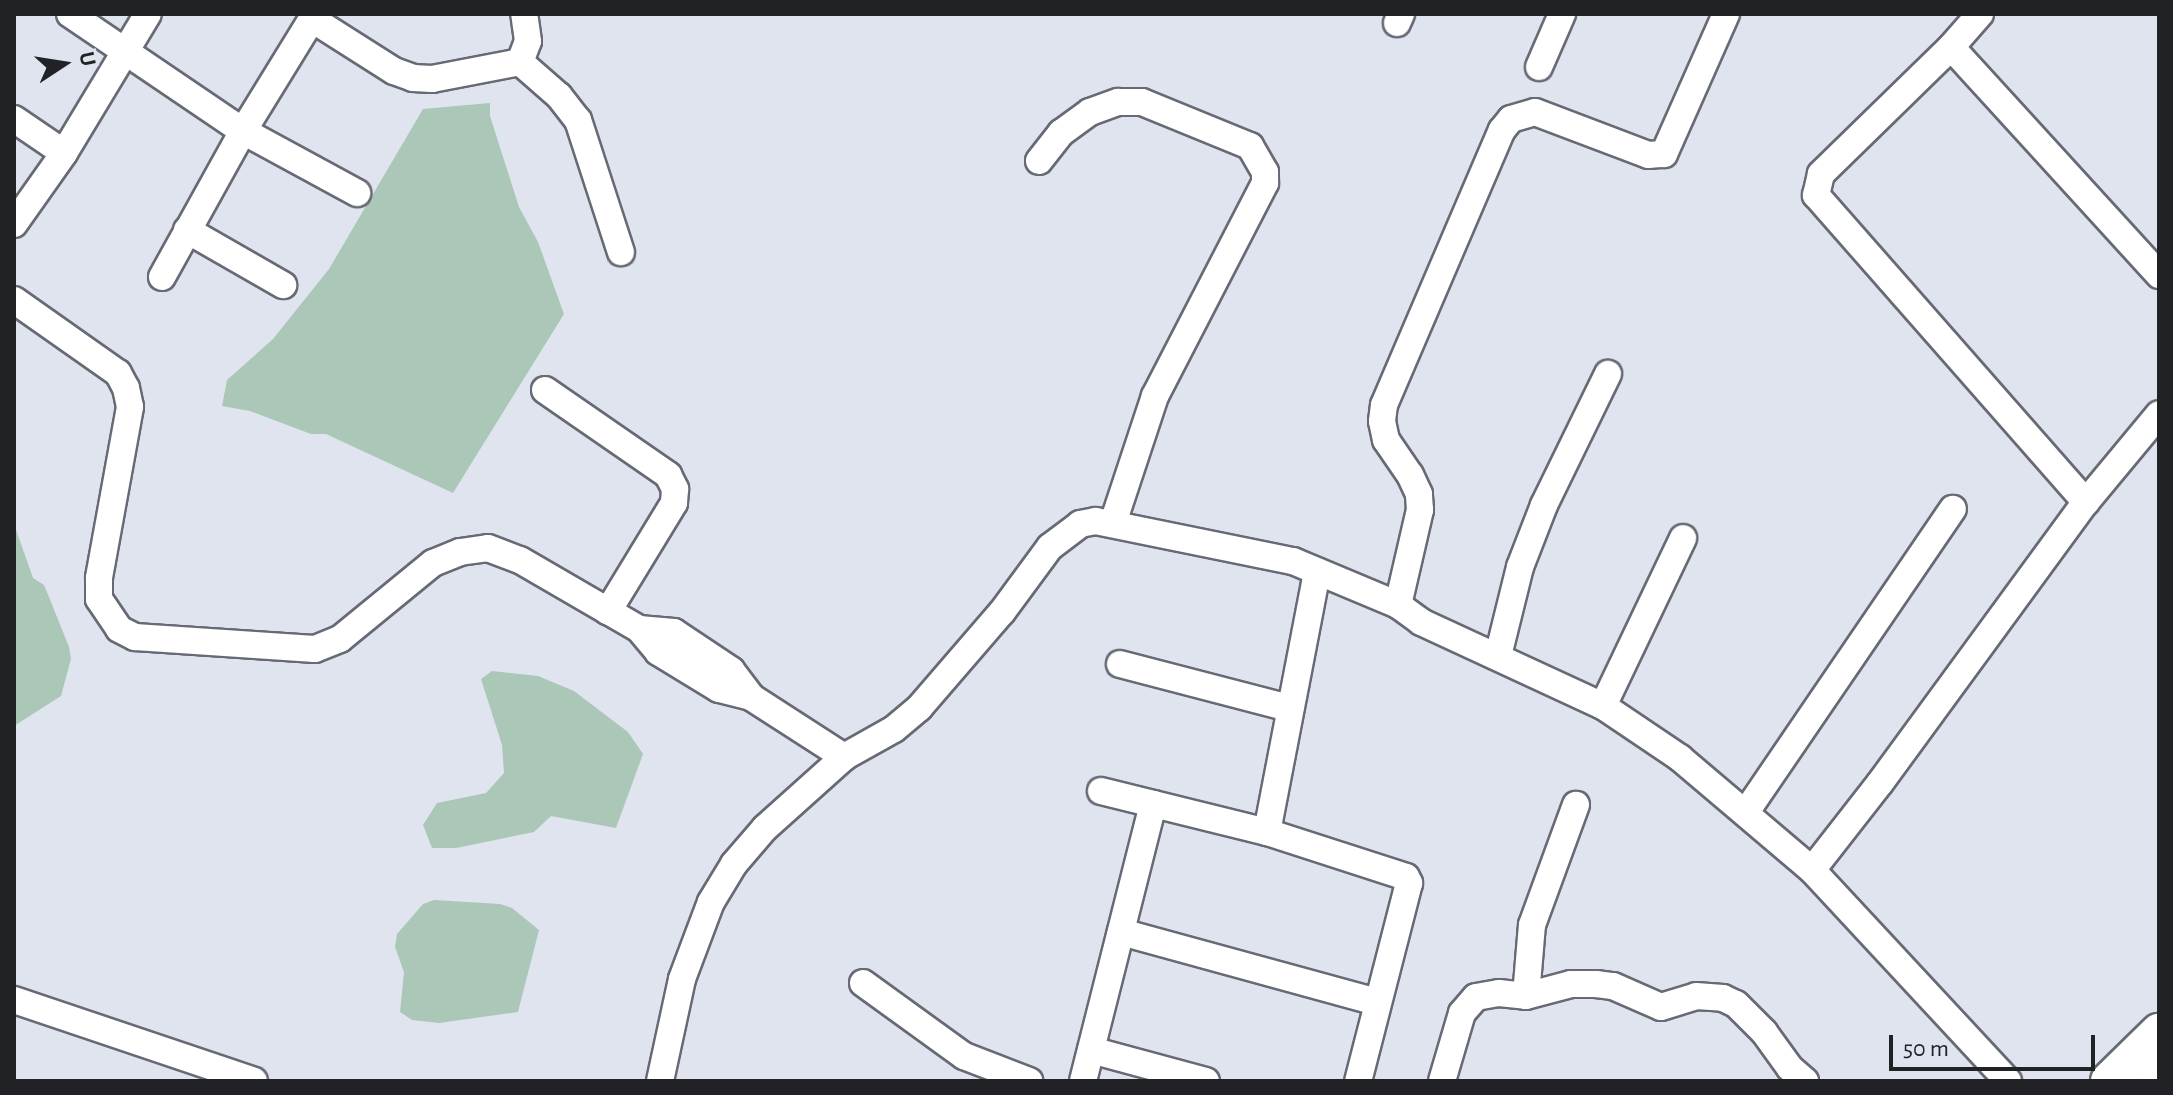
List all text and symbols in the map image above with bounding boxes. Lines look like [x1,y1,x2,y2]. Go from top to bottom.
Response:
north arrow [24,24,104,104]
text: U [75,50,100,68]
scale bar [1893,1019,2099,1069]
text: 50 m [1903,1037,1949,1061]

